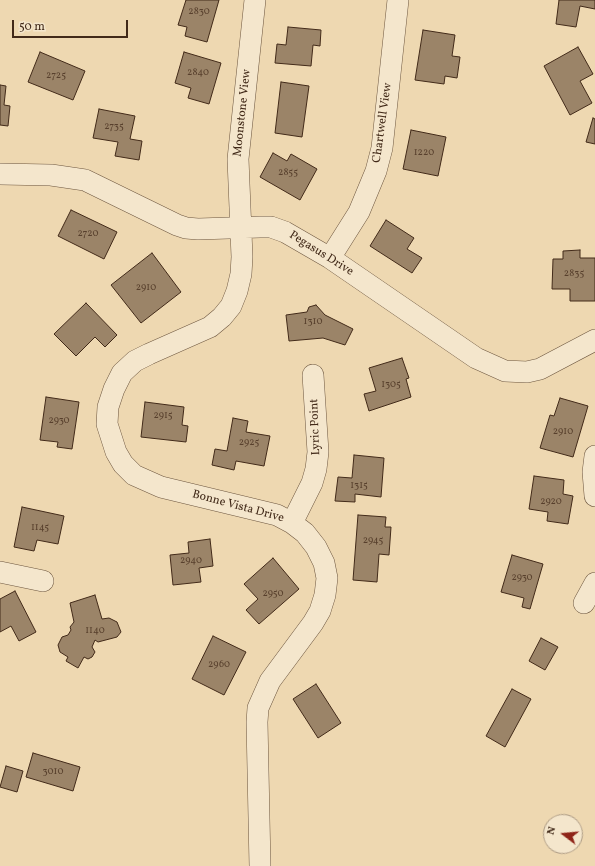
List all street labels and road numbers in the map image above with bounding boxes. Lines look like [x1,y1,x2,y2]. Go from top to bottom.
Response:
street label: Moonstone View [231,69,255,157]
street label: Chartwell View [370,82,396,164]
street label: Pegasus Drive [286,228,356,280]
street label: Lyric Point [308,398,324,456]
street label: Bonne Vista Drive [190,488,286,526]

